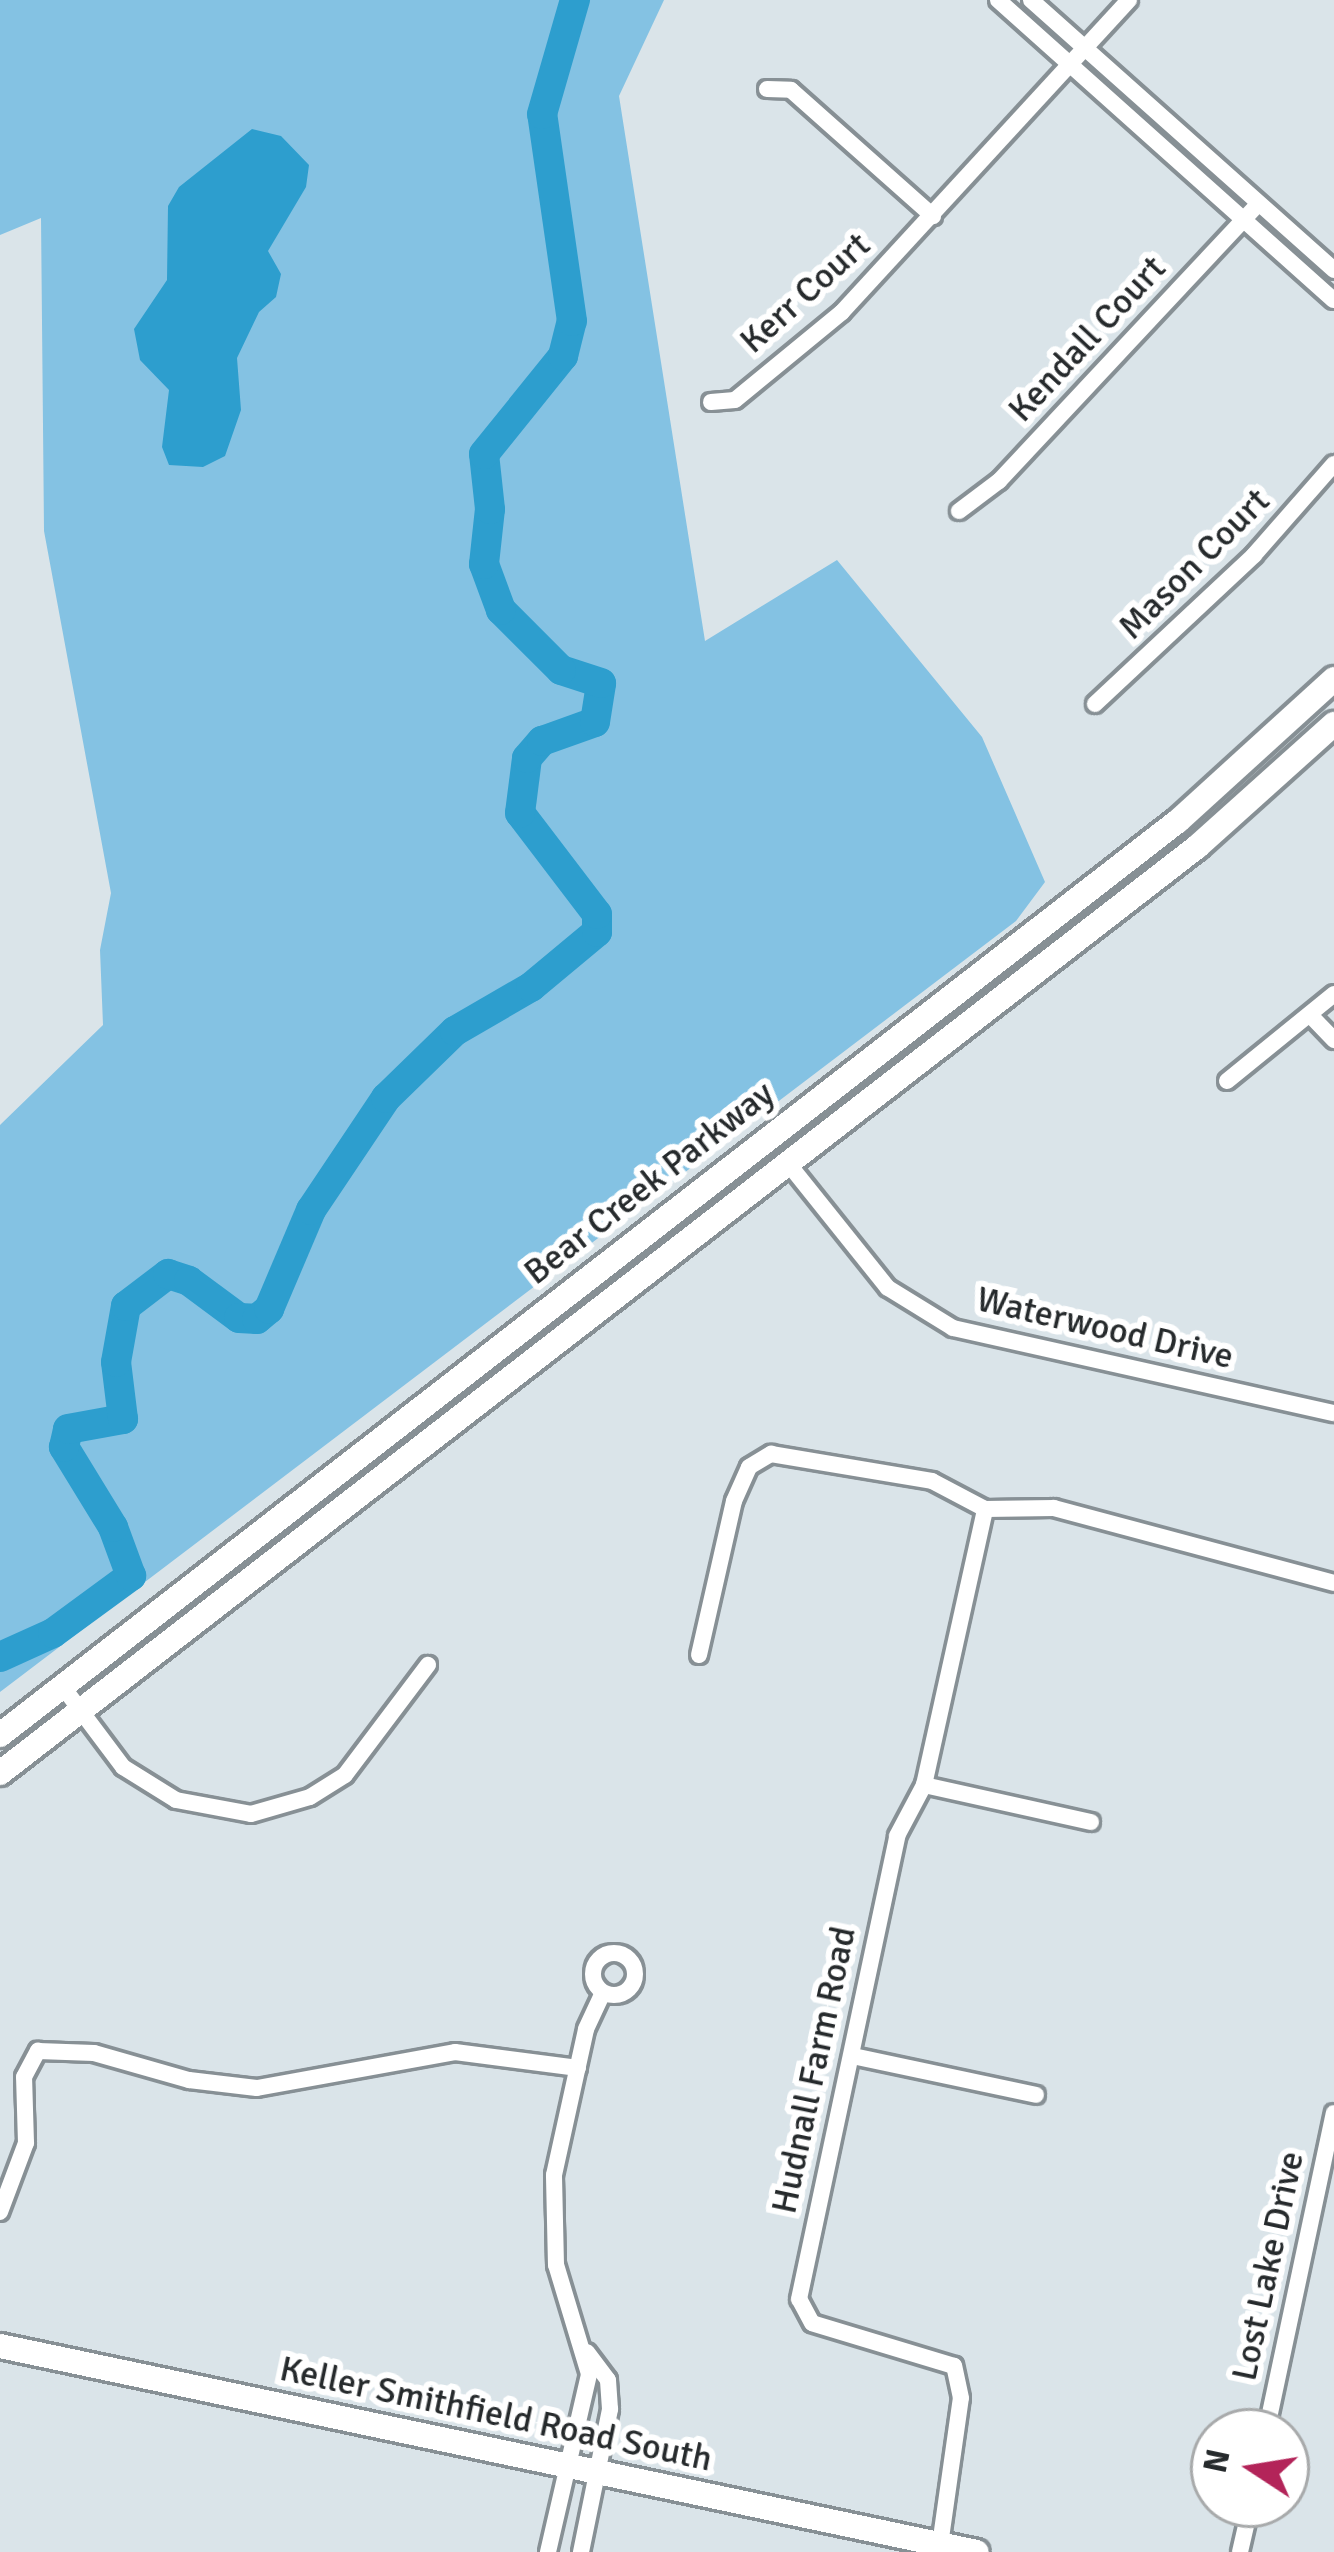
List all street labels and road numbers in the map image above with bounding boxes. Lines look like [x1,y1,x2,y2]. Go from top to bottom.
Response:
street label: Kerr Court [731,223,879,363]
street label: Kendall Court [999,247,1175,431]
street label: Mason Court [1109,479,1279,649]
street label: Bear Creek Parkway [516,1072,782,1294]
street label: Waterwood Drive [973,1277,1237,1379]
street label: Hudnall Farm Road [762,1923,866,2217]
street label: Lost Lake Drive [1223,2147,1313,2385]
street label: Keller Smithfield Road South [276,2347,716,2481]

